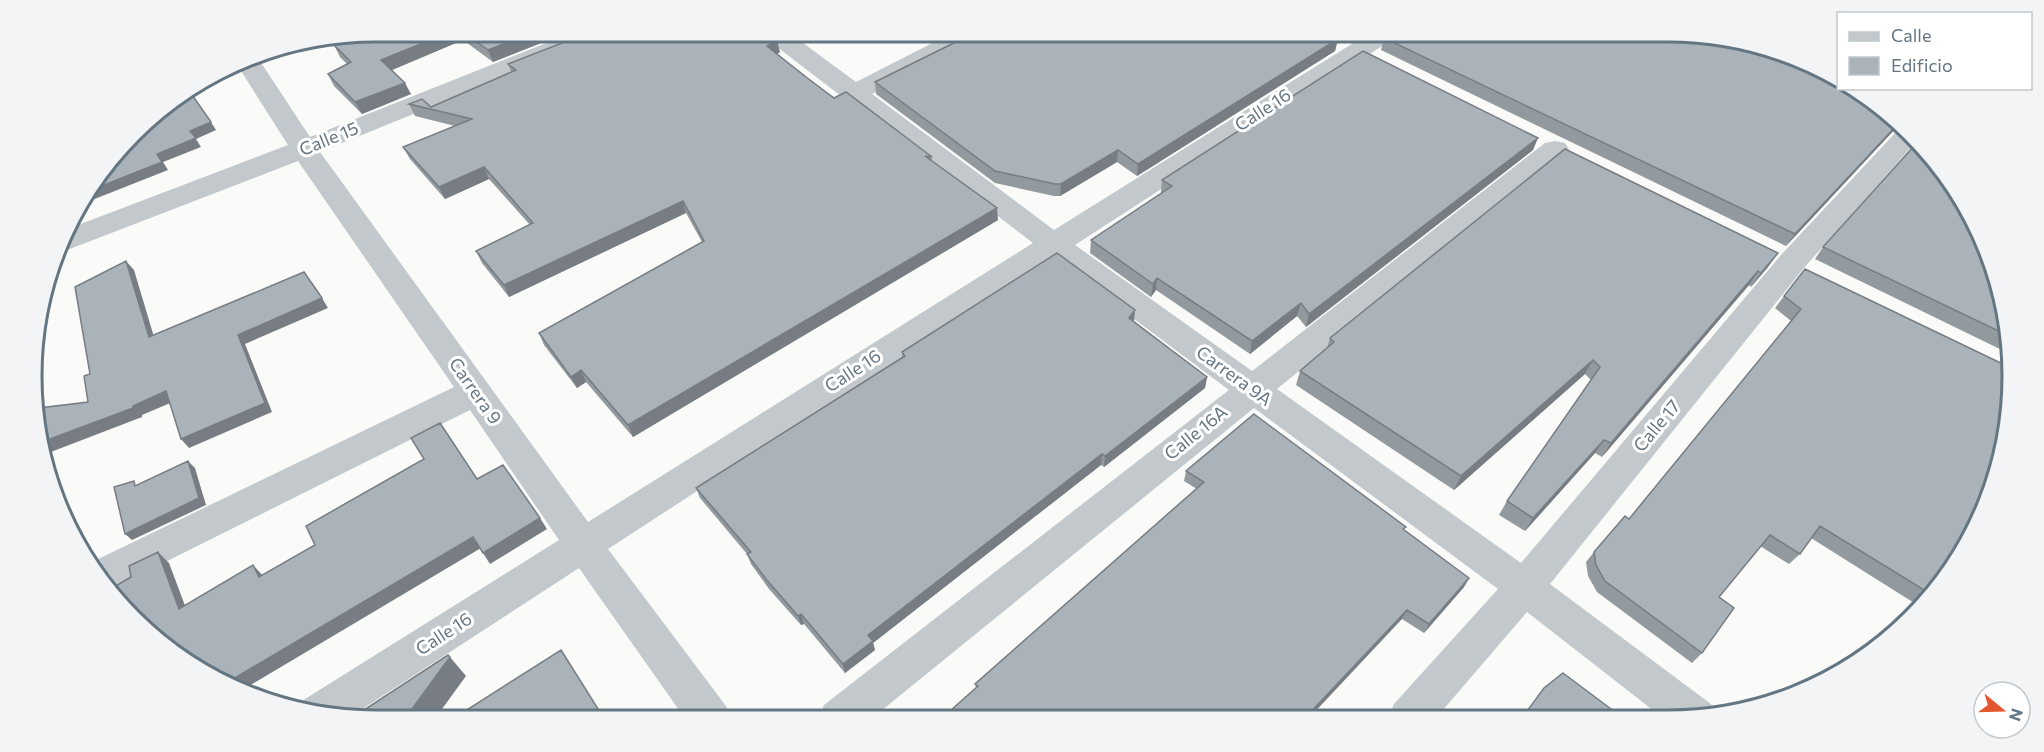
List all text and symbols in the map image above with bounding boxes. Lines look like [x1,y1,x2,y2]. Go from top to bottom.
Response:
legend [1837,12,2032,90]
text: Calle [1891,24,1931,46]
text: Edificio [1891,54,1953,76]
street label: Calle 16 [1230,83,1295,135]
street label: Calle 15 [296,116,361,160]
street label: Carrera 9A [1192,340,1277,410]
street label: Calle 16 [820,344,885,396]
street label: Carrera 9 [445,353,507,428]
street label: Calle 17 [1628,395,1684,456]
street label: Calle 16A [1160,400,1231,464]
street label: Calle 16 [411,607,476,659]
north arrow [1972,680,2032,740]
text: N [2006,706,2028,724]

